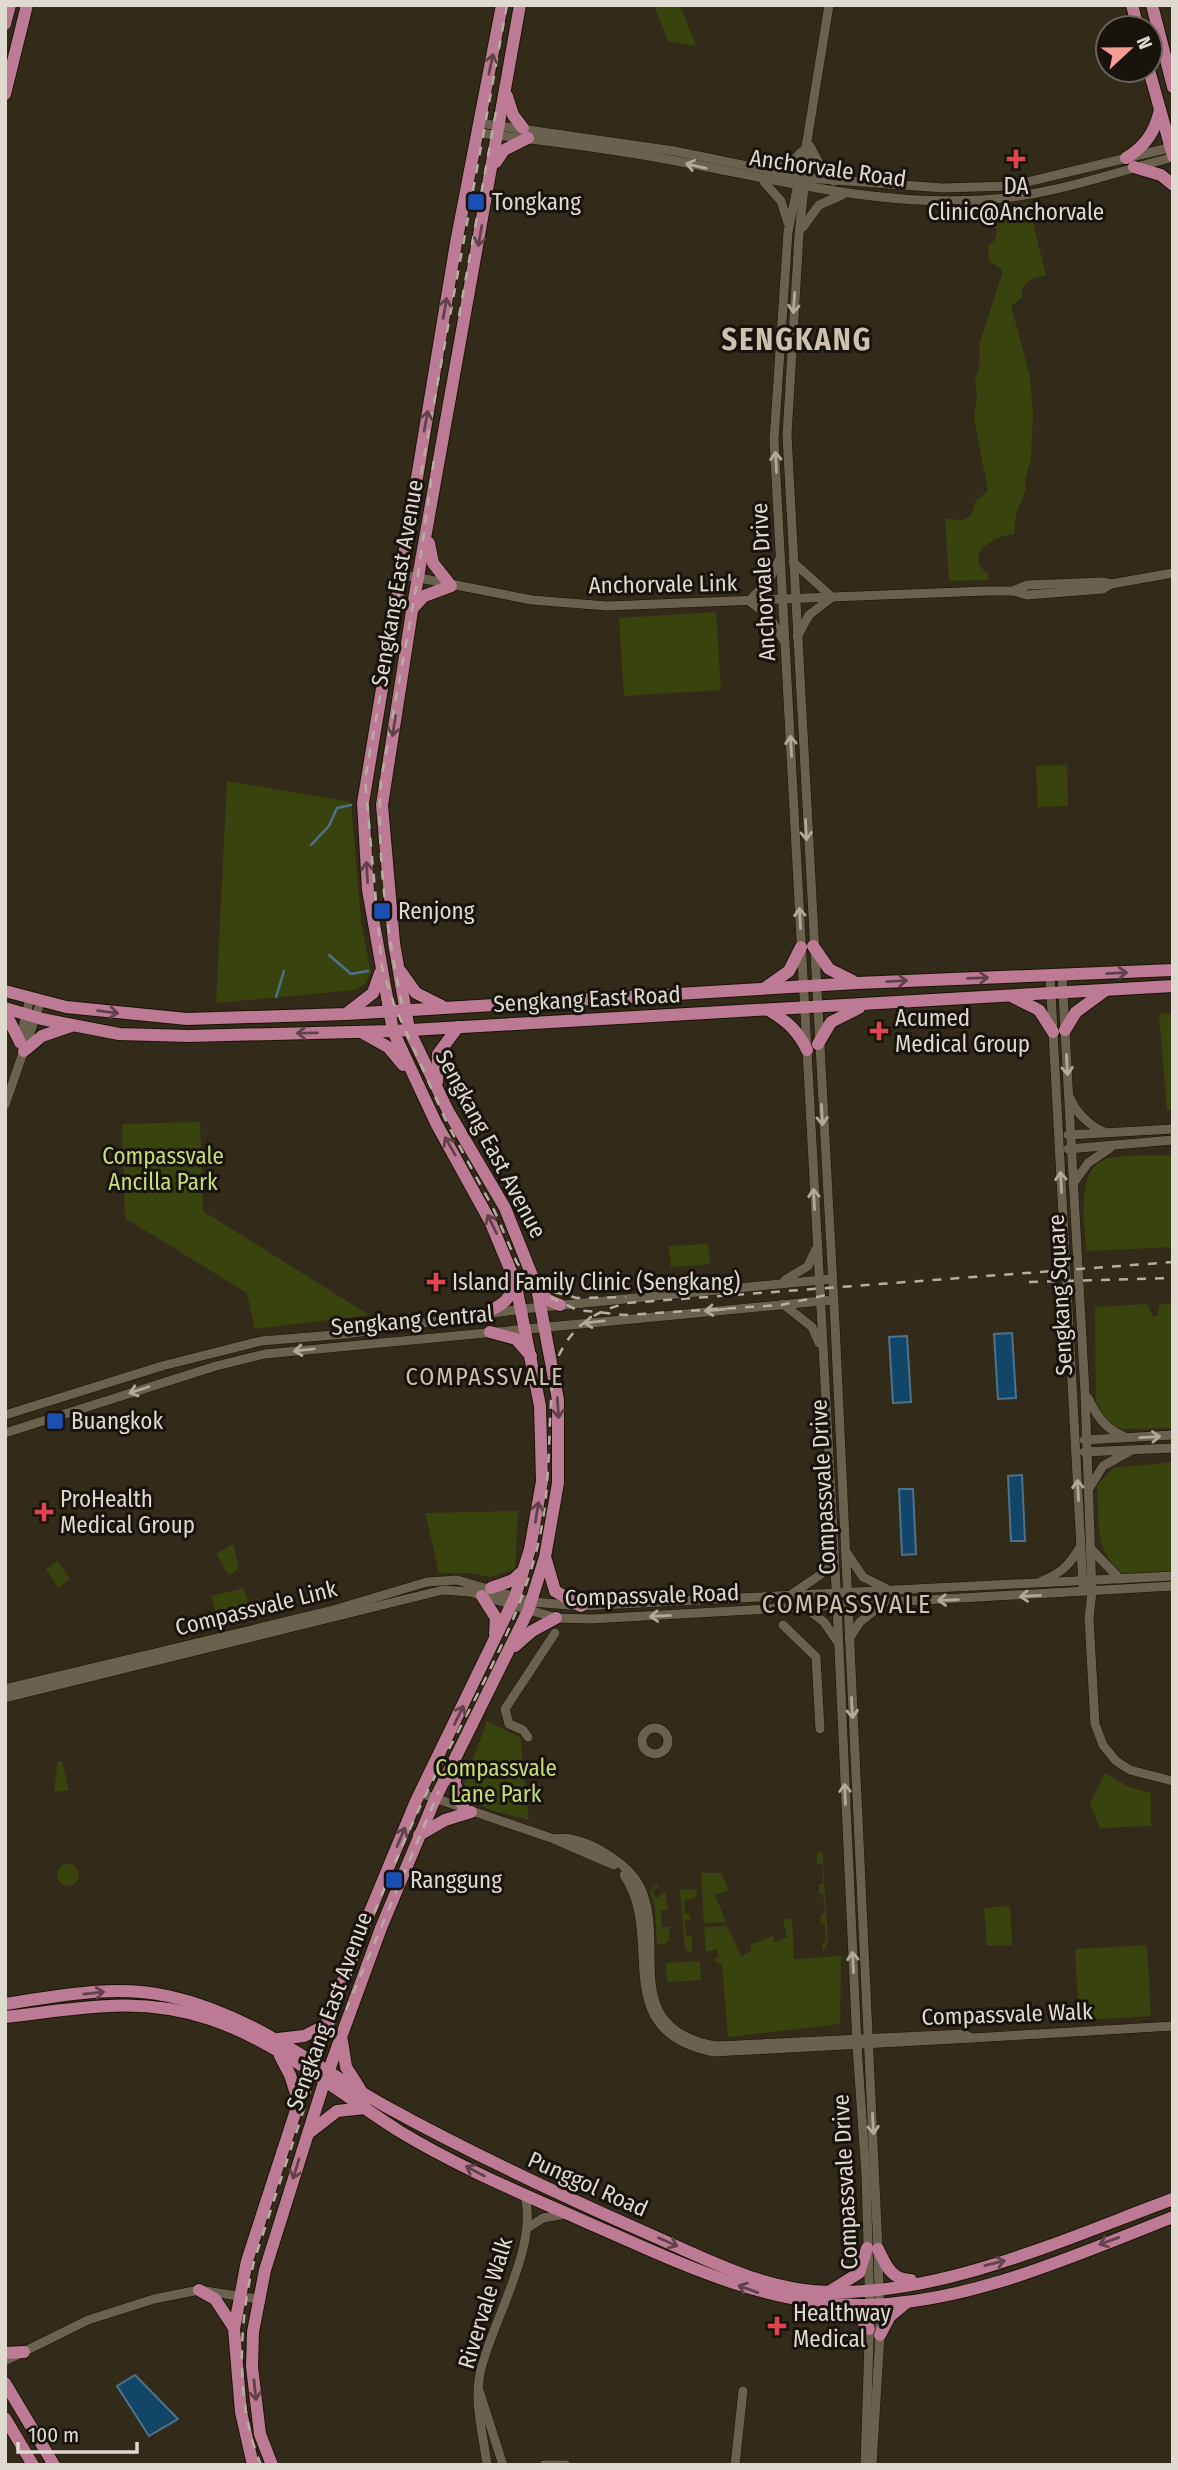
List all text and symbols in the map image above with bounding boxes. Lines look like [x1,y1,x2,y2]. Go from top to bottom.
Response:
north arrow [1094,14,1164,84]
text: N [1132,33,1157,52]
one-way arrow [484,53,498,76]
street label: Anchorvale Road [748,143,908,193]
marker: DA Clinic@Anchorvale [1006,149,1026,169]
one-way arrow [685,158,708,172]
place label: DA Clinic@Anchorvale [928,172,1104,226]
place label: Tongkang [492,188,581,216]
marker: Tongkang [466,192,486,212]
one-way arrow [473,224,486,247]
one-way arrow [787,291,800,314]
one-way arrow [439,297,452,320]
district label: SENGKANG [722,322,872,358]
one-way arrow [420,410,433,433]
one-way arrow [769,451,782,474]
street label: Sengkang East Avenue [365,478,429,688]
street label: Anchorvale Drive [745,502,781,662]
street label: Anchorvale Link [588,569,738,599]
one-way arrow [387,714,400,737]
one-way arrow [785,735,798,758]
one-way arrow [800,818,813,841]
one-way arrow [361,860,374,883]
place label: Renjong [398,897,475,925]
marker: Renjong [372,901,392,921]
one-way arrow [793,906,806,929]
one-way arrow [1106,966,1128,979]
one-way arrow [966,971,989,985]
one-way arrow [886,974,909,987]
street label: Sengkang East Road [493,980,681,1018]
place label: Acumed Medical Group [895,1004,1030,1058]
one-way arrow [97,1006,119,1019]
marker: Acumed Medical Group [869,1021,889,1041]
one-way arrow [296,1026,319,1039]
street label: Sengkang East Avenue [430,1045,552,1243]
one-way arrow [1061,1053,1074,1076]
one-way arrow [816,1103,829,1126]
one-way arrow [442,1137,456,1157]
park label: Compassvale Ancilla Park [102,1142,224,1196]
one-way arrow [1055,1171,1068,1194]
one-way arrow [807,1189,820,1211]
one-way arrow [484,1214,498,1235]
street label: Sengkang Square [1042,1214,1078,1376]
place label: Island Family Clinic (Sengkang) [452,1268,740,1296]
marker: Island Family Clinic (Sengkang) [426,1272,446,1292]
street label: Sengkang Central [330,1299,494,1341]
one-way arrow [704,1304,727,1317]
one-way arrow [583,1316,606,1329]
one-way arrow [294,1344,316,1357]
district label: COMPASSVALE [406,1363,564,1391]
one-way arrow [128,1385,150,1398]
one-way arrow [552,1396,565,1418]
street label: Compassvale Drive [804,1399,842,1575]
place label: Buangkok [71,1407,163,1435]
marker: Buangkok [45,1411,65,1431]
one-way arrow [1138,1430,1161,1443]
one-way arrow [1071,1478,1084,1501]
place label: ProHealth Medical Group [60,1485,195,1539]
one-way arrow [531,1501,544,1523]
marker: ProHealth Medical Group [34,1502,54,1522]
street label: Compassvale Link [172,1574,340,1642]
street label: Compassvale Road [564,1578,740,1612]
district label: COMPASSVALE [762,1589,932,1620]
one-way arrow [1019,1589,1042,1602]
one-way arrow [937,1593,960,1606]
one-way arrow [649,1610,672,1623]
one-way arrow [845,1697,858,1720]
one-way arrow [453,1705,467,1726]
park label: Compassvale Lane Park [435,1754,557,1808]
one-way arrow [838,1782,851,1805]
one-way arrow [395,1827,408,1849]
place label: Ranggung [410,1866,502,1894]
marker: Ranggung [384,1870,404,1890]
street label: Sengkang East Avenue [280,1908,378,2114]
one-way arrow [846,1950,859,1973]
one-way arrow [82,1986,105,1999]
street label: Compassvale Walk [921,1997,1093,2031]
street label: Compassvale Drive [826,2094,864,2270]
one-way arrow [867,2112,880,2135]
street label: Punggol Road [524,2145,652,2223]
one-way arrow [289,2158,302,2180]
one-way arrow [466,2164,486,2178]
street label: Rivervale Walk [452,2234,518,2372]
one-way arrow [656,2236,678,2249]
one-way arrow [1098,2236,1120,2249]
one-way arrow [983,2256,1006,2269]
one-way arrow [738,2282,760,2294]
place label: Healthway Medical [793,2299,892,2353]
marker: Healthway Medical [767,2316,787,2336]
one-way arrow [249,2378,262,2401]
scale bar [18,2410,136,2454]
text: 100 m [28,2422,79,2448]

